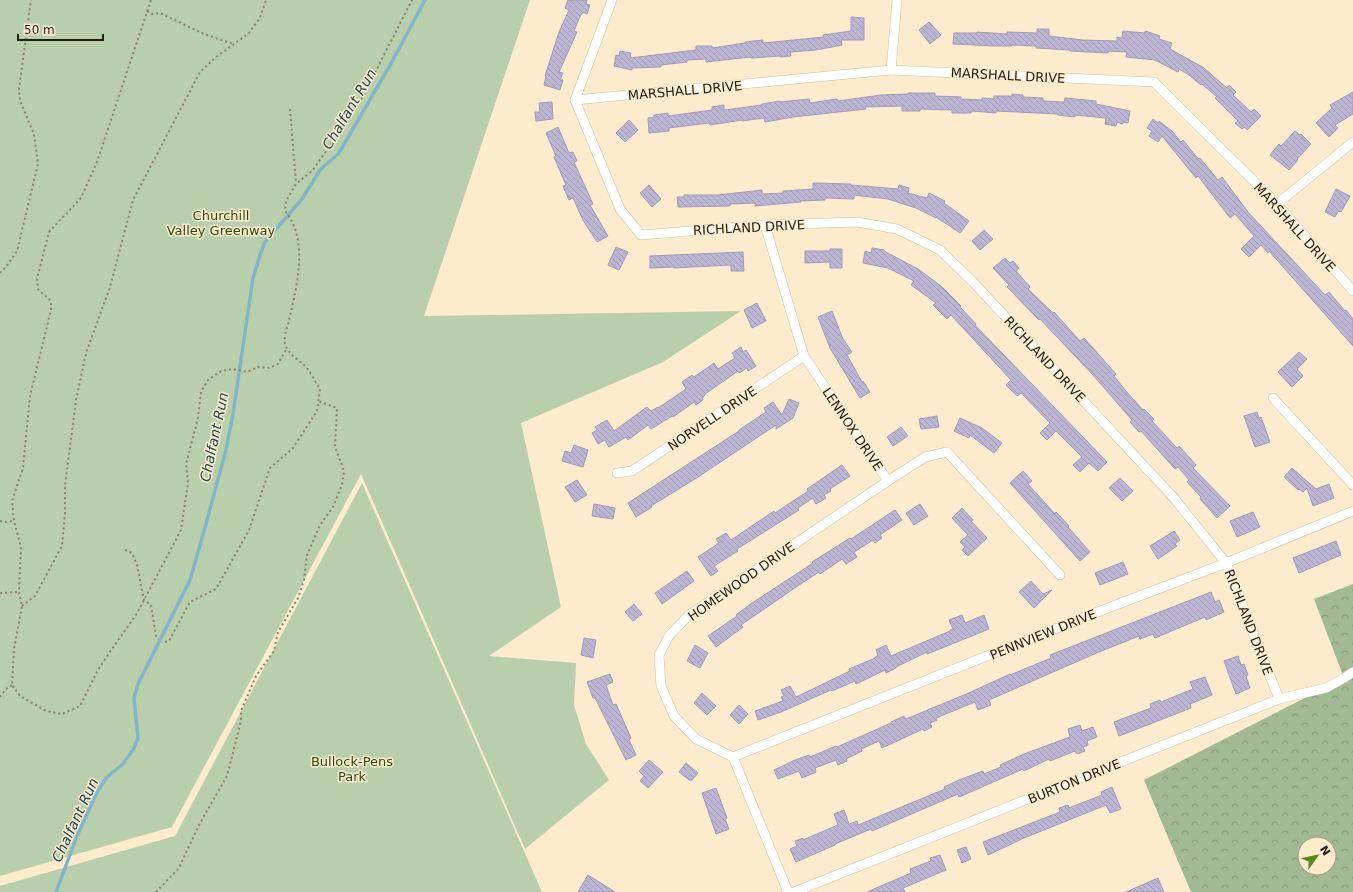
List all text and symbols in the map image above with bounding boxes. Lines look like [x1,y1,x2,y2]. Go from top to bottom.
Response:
scale bar [18,16,103,42]
text: 50 m [24,23,55,37]
street label: MARSHALL DRIVE [950,65,1066,86]
water label: Chalfant Run [319,66,379,152]
street label: MARSHALL DRIVE [627,78,743,103]
street label: MARSHALL DRIVE [1251,180,1339,275]
park label: Churchill Valley Greenway [167,208,276,238]
street label: RICHLAND DRIVE [693,217,805,238]
street label: RICHLAND DRIVE [1001,313,1088,405]
street label: NORVELL DRIVE [665,383,760,454]
street label: LENNOX DRIVE [819,385,886,474]
water label: Chalfant Run [197,391,231,483]
street label: HOMEWOOD DRIVE [685,539,798,624]
street label: RICHLAND DRIVE [1221,567,1276,677]
street label: PENNVIEW DRIVE [988,606,1099,663]
park label: Bullock-Pens Park [311,754,393,784]
street label: BURTON DRIVE [1026,756,1123,807]
water label: Chalfant Run [49,775,101,865]
north arrow [1297,836,1337,876]
text: N [1317,843,1333,858]

